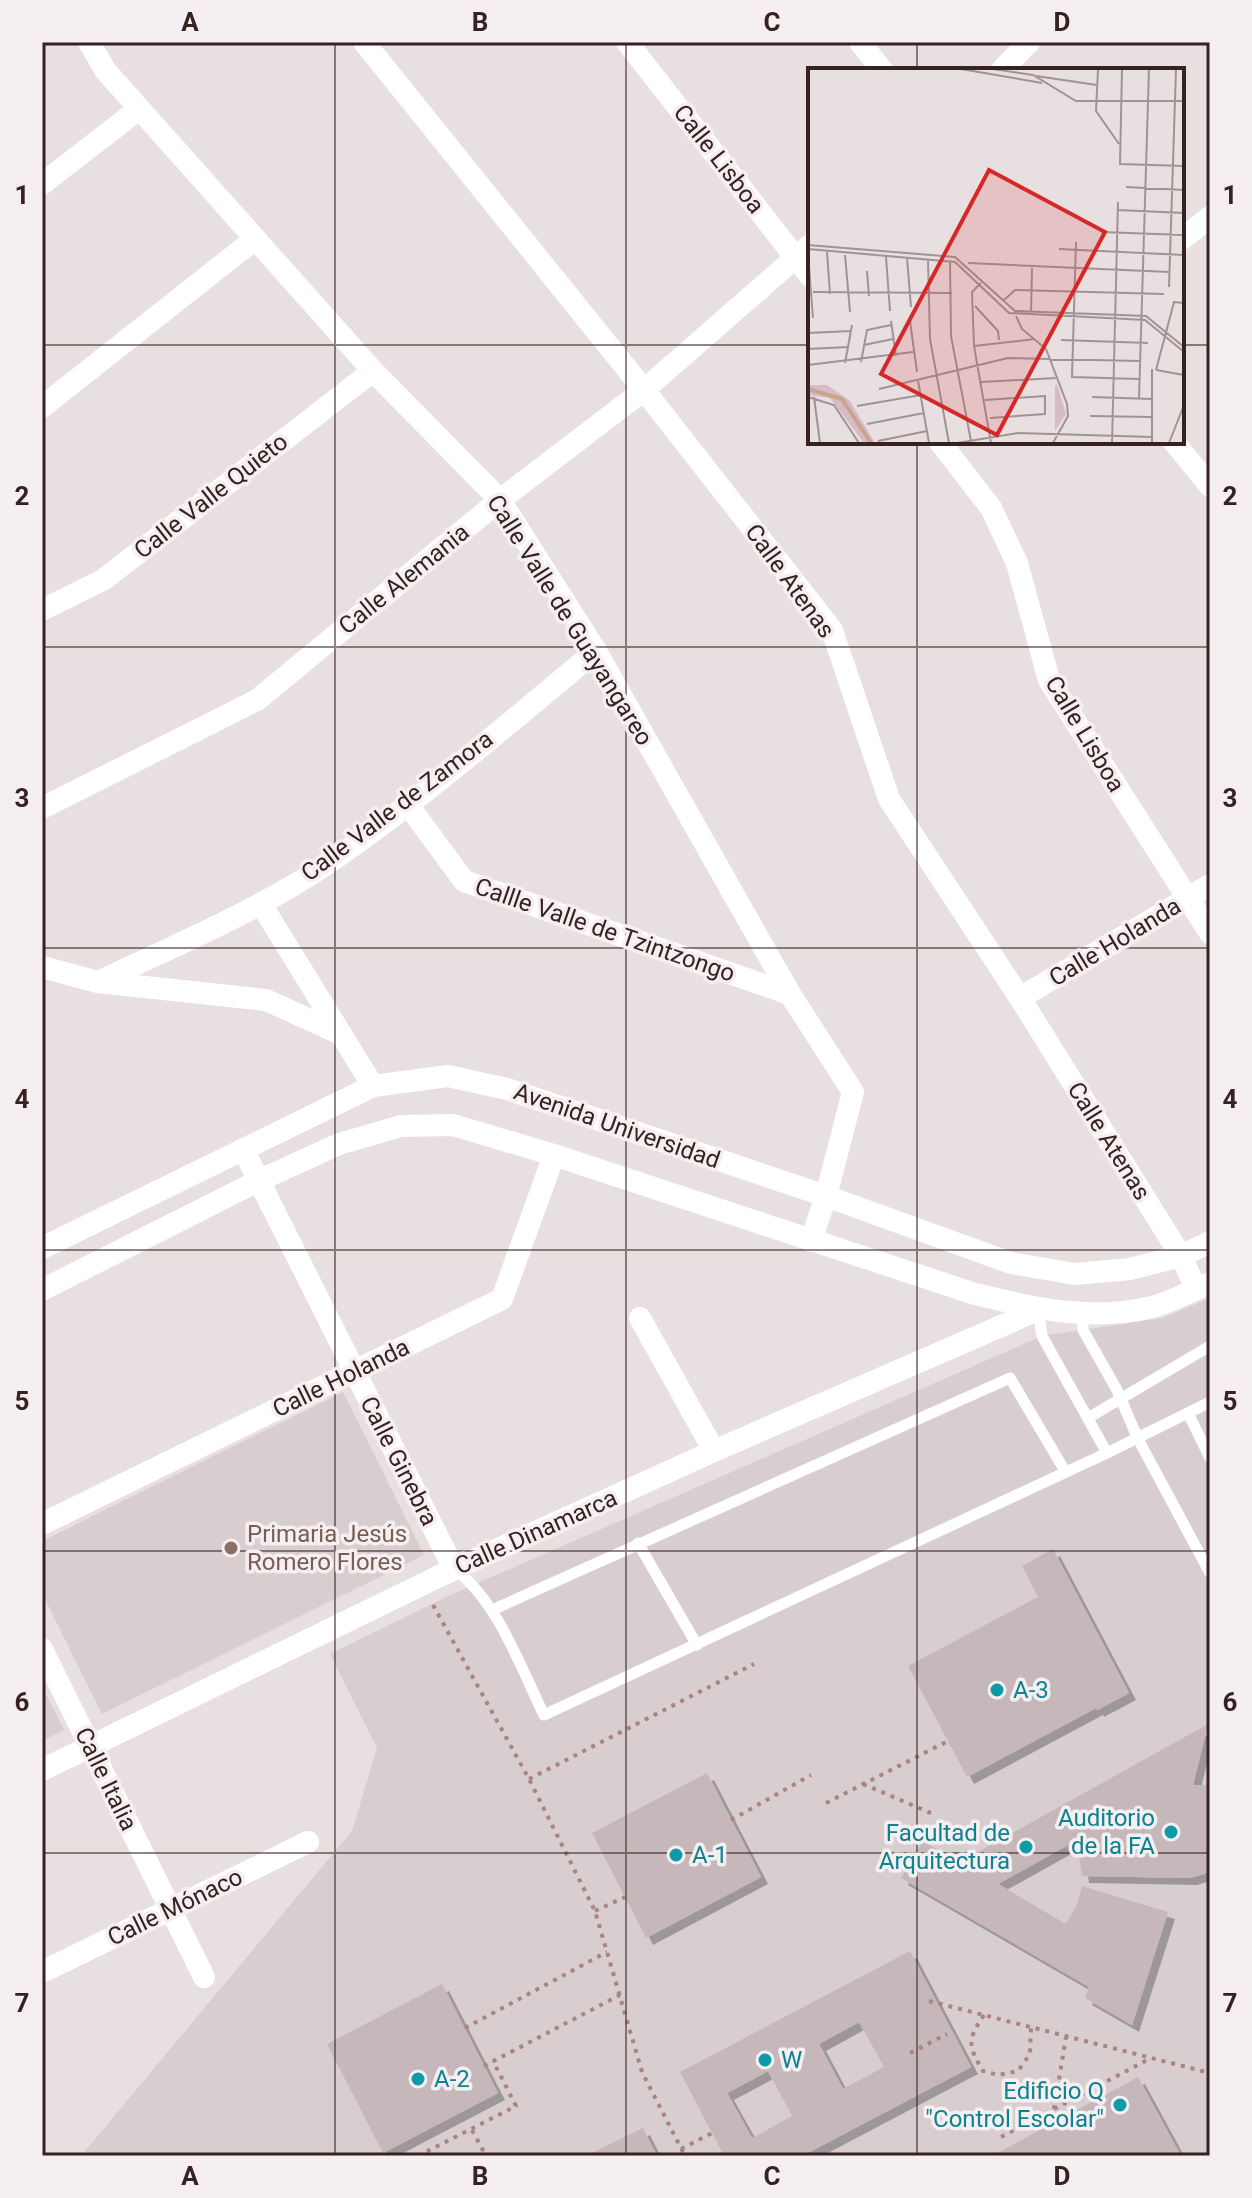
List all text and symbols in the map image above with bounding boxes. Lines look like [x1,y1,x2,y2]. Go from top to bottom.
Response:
text: A [181,7,199,37]
text: B [472,7,488,37]
text: C [763,7,781,37]
text: D [1054,7,1070,37]
inset map [808,68,1184,444]
street label: Calle Lisboa [668,99,770,219]
text: 1 [15,180,29,210]
text: 1 [1223,180,1237,210]
street label: Calle Valle Quieto [129,427,293,565]
text: 2 [15,481,29,511]
text: 2 [1223,481,1237,511]
street label: Calle Valle de Guayangareo [481,490,659,750]
street label: Calle Alemania [333,518,475,640]
street label: Calle Atenas [739,519,841,643]
street label: Calle Lisboa [1039,671,1131,797]
street label: Calle Valle de Zamora [296,725,498,887]
text: 3 [15,783,29,813]
text: 3 [1223,783,1237,813]
street label: Callle Valle de Tzintzongo [471,872,739,988]
street label: Calle Holanda [1044,892,1186,992]
street label: Calle Atenas [1062,1077,1156,1205]
street label: Avenida Universidad [510,1078,724,1174]
text: 4 [15,1084,30,1114]
text: 4 [1223,1084,1238,1114]
street label: Calle Holanda [268,1333,414,1423]
text: 5 [15,1386,29,1416]
text: 5 [1223,1386,1237,1416]
street label: Calle Ginebra [354,1392,444,1530]
street label: Calle Dinamarca [451,1484,621,1580]
place label: Primaria Jesús Romero Flores [247,1520,407,1576]
marker: Primaria Jesús Romero Flores [222,1539,240,1557]
place label: A-3 [1013,1676,1049,1704]
marker: A-3 [988,1681,1006,1699]
text: 6 [15,1687,30,1717]
text: 6 [1223,1687,1238,1717]
street label: Calle Italia [69,1723,143,1835]
place label: Auditorio de la FA [1058,1804,1155,1860]
place label: Facultad de Arquitectura [879,1819,1010,1875]
marker: Auditorio de la FA [1162,1823,1180,1841]
marker: Facultad de Arquitectura [1017,1838,1035,1856]
place label: A-1 [692,1841,728,1869]
marker: A-1 [667,1846,685,1864]
street label: Calle Mónaco [103,1862,247,1952]
text: 7 [15,1988,29,2018]
text: 7 [1223,1988,1237,2018]
place label: W [781,2046,802,2074]
marker: W [756,2051,774,2069]
place label: A-2 [434,2065,470,2093]
marker: A-2 [409,2070,427,2088]
place label: Edificio Q "Control Escolar" [925,2077,1104,2133]
marker: Edificio Q "Control Escolar" [1111,2096,1129,2114]
text: A [181,2161,199,2191]
text: B [472,2161,488,2191]
text: C [763,2161,781,2191]
text: D [1054,2161,1070,2191]

